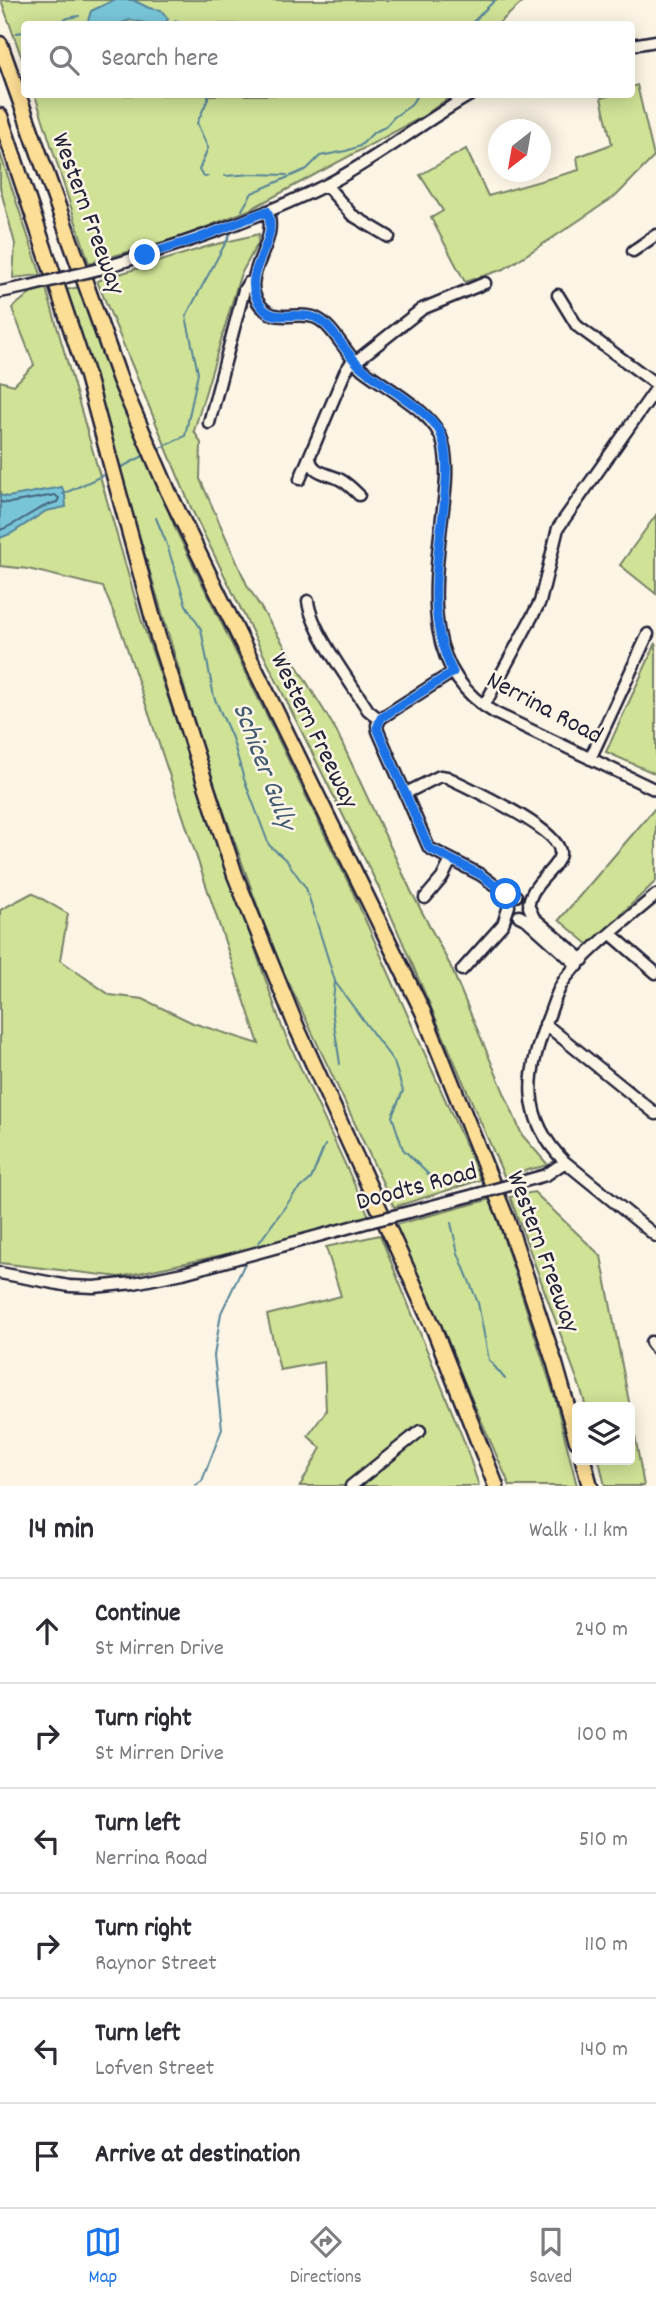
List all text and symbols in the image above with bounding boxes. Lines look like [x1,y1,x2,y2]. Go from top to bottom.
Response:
search box [21,21,635,98]
icon: search [45,41,83,79]
text: Search here [101,41,219,78]
north arrow [488,119,551,182]
street label: Western Freeway [41,128,134,300]
route end [129,239,160,270]
street label: Western Freeway [259,647,367,816]
street label: Nerrina Road [479,663,609,755]
water label: Schicer Gully [220,698,306,840]
route start [490,878,521,909]
street label: Doodts Road [352,1154,482,1222]
street label: Western Freeway [496,1166,589,1338]
map controls [572,1402,635,1465]
button: layers [572,1402,635,1465]
text: 14 min [28,1510,94,1553]
text: Walk · 1.1 km [529,1515,628,1548]
text: Continue [95,1596,180,1633]
icon: ahead [28,1612,66,1650]
text: 240 m [575,1614,628,1647]
text: St Mirren Drive [95,1633,224,1666]
text: Turn right [95,1701,192,1738]
icon: right [28,1717,66,1755]
text: 100 m [577,1719,628,1752]
text: St Mirren Drive [95,1738,224,1771]
text: Turn left [95,1806,181,1843]
icon: left [28,1822,66,1860]
text: 510 m [579,1824,628,1857]
text: Nerrina Road [95,1843,207,1876]
text: Turn right [95,1911,192,1948]
icon: right [28,1927,66,1965]
text: 110 m [584,1929,628,1962]
text: Raynor Street [95,1948,217,1981]
text: Turn left [95,2016,181,2053]
icon: left [28,2032,66,2070]
text: 140 m [580,2034,628,2067]
text: Lofven Street [95,2053,214,2086]
icon: arrive [28,2137,66,2175]
text: Arrive at destination [95,2137,300,2174]
tab: Map [84,2223,122,2292]
tab: Directions [290,2223,362,2292]
tab: Saved [530,2223,572,2292]

